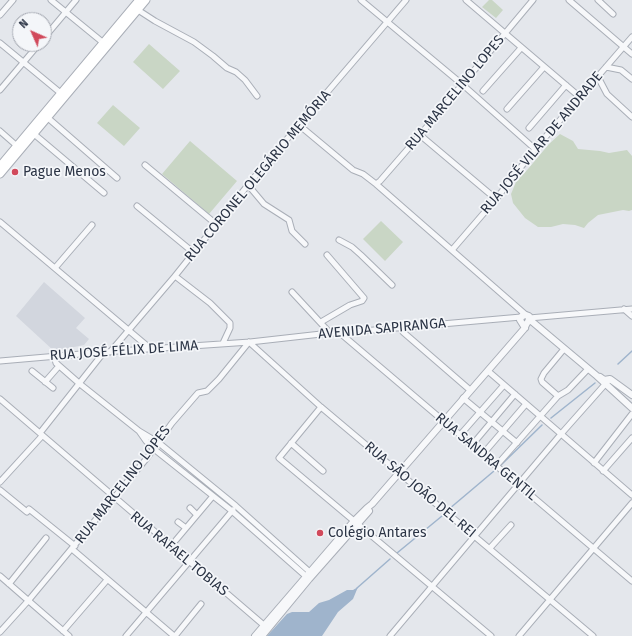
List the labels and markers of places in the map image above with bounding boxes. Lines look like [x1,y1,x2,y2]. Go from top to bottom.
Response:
place label: Pague Menos [23,164,106,180]
marker: Pague Menos [10,167,20,177]
place label: Colégio Antares [328,525,426,541]
marker: Colégio Antares [315,528,325,538]

